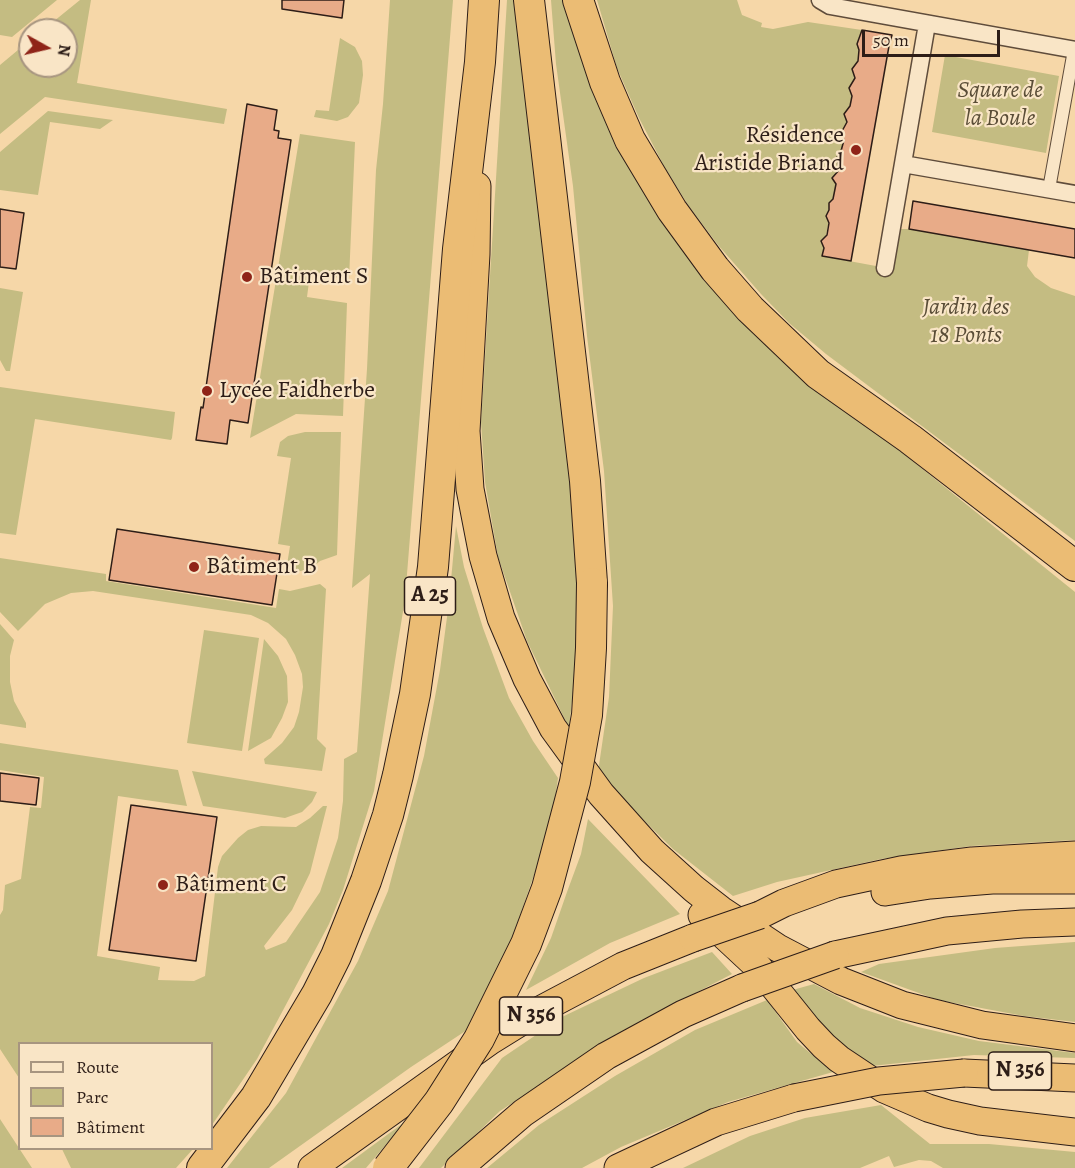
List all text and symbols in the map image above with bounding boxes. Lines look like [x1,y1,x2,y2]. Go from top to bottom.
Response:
north arrow [18,18,78,78]
scale bar [865,18,1003,56]
text: 50 m [873,28,909,52]
text: N [52,43,76,58]
park label: Square de la Boule [957,77,1043,133]
place label: Résidence Aristide Briand [695,122,844,178]
marker: Résidence Aristide Briand [849,143,863,157]
place label: Bâtiment S [259,263,368,291]
marker: Bâtiment S [240,270,254,284]
park label: Jardin des 18 Ponts [923,294,1009,350]
place label: Lycée Faidherbe [219,377,375,405]
marker: Lycée Faidherbe [200,384,214,398]
place label: Bâtiment B [206,553,317,581]
marker: Bâtiment B [187,560,201,574]
road number: A 25 [404,577,456,615]
place label: Bâtiment C [175,871,287,899]
marker: Bâtiment C [156,878,170,892]
road number: N 356 [500,997,562,1035]
legend [18,1042,213,1150]
road number: N 356 [988,1052,1052,1090]
text: Route [76,1055,119,1079]
text: Parc [76,1085,108,1109]
text: Bâtiment [76,1115,145,1139]

